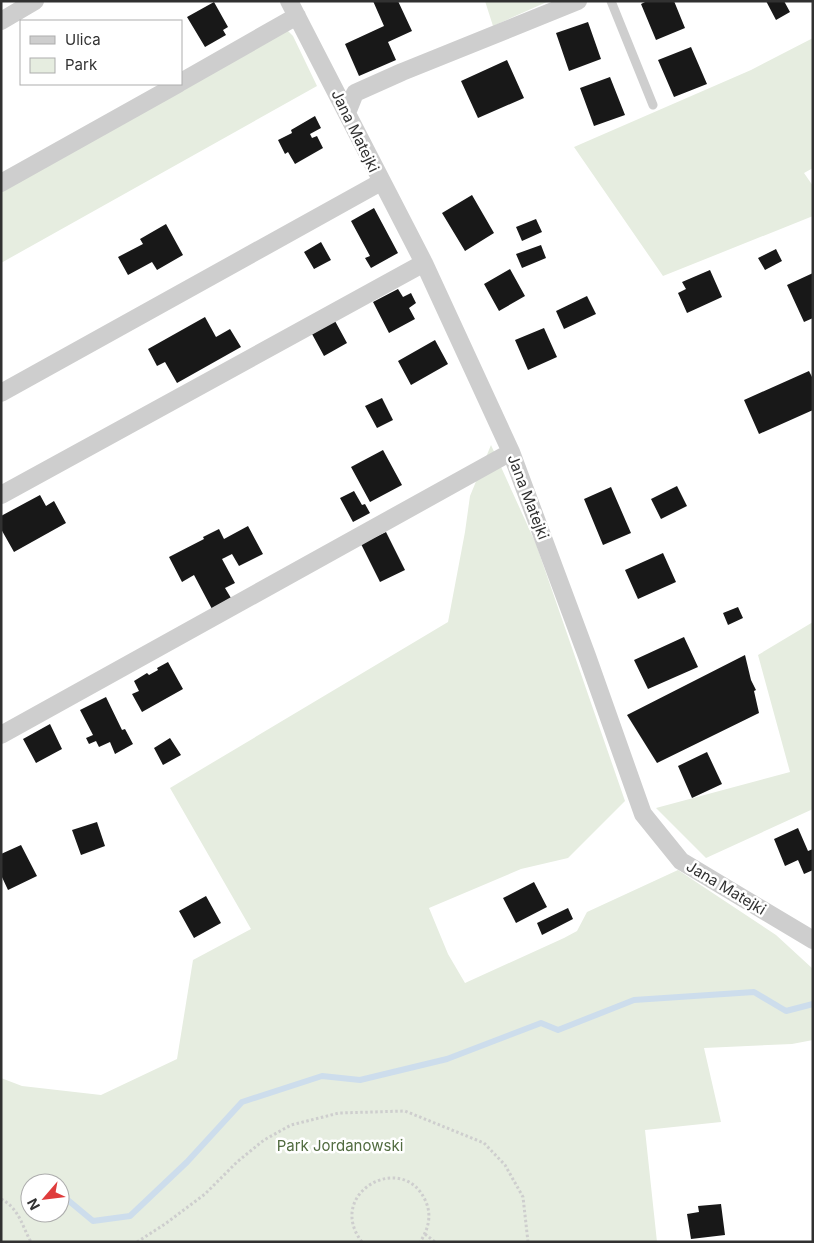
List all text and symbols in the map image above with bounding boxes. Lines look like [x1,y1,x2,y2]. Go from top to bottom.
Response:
legend [20,20,182,85]
text: Ulica [65,30,101,49]
text: Park [65,55,98,74]
street label: Jana Matejki [327,86,384,175]
street label: Jana Matejki [504,452,553,542]
street label: Jana Matejki [683,856,769,919]
park label: Park Jordanowski [277,1136,403,1155]
north arrow [20,1173,70,1223]
text: N [23,1196,43,1213]

